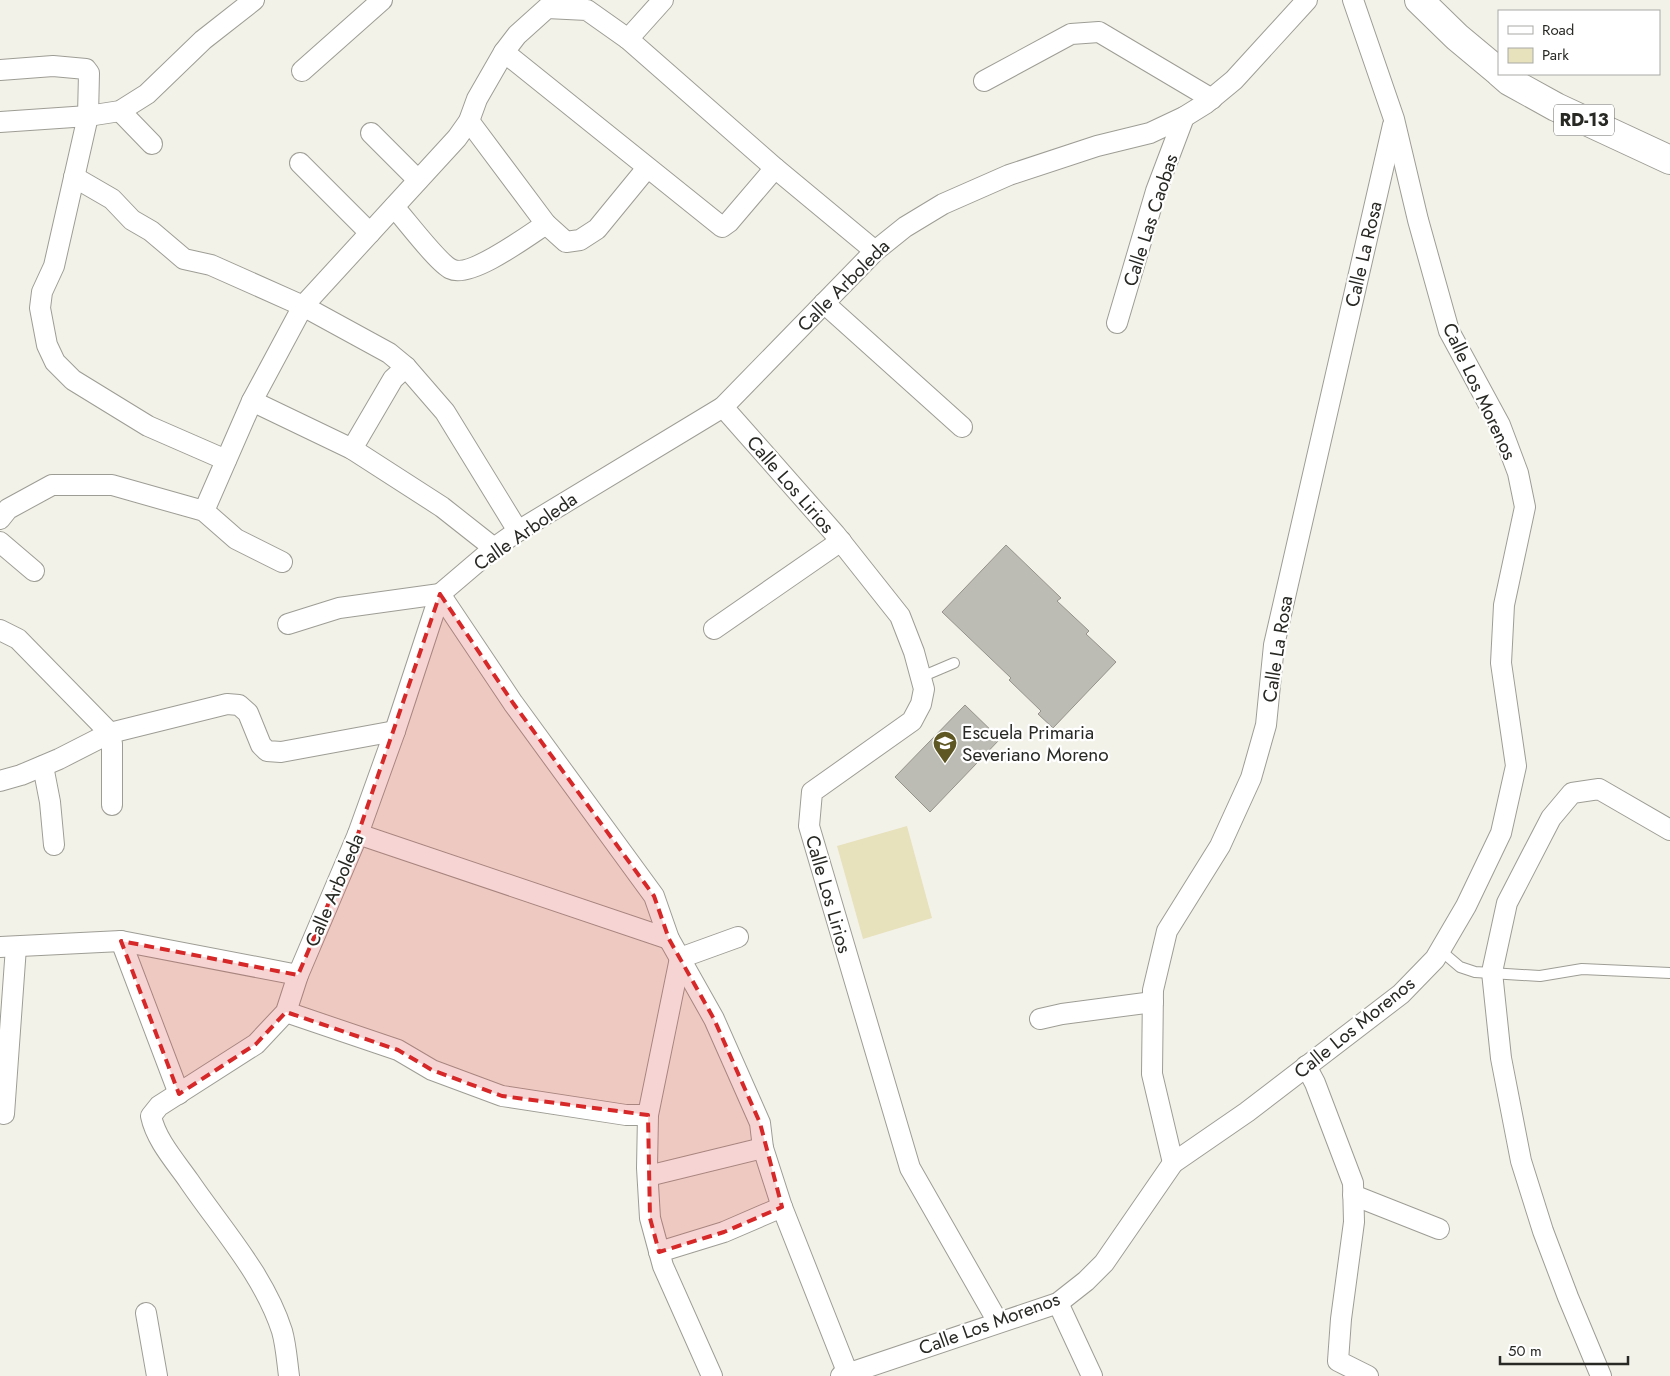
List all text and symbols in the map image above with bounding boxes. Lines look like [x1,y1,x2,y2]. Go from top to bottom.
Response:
legend [1498,10,1660,75]
text: Road [1542,19,1574,41]
text: Park [1542,44,1569,66]
road number: RD-13 [1554,104,1614,136]
street label: Calle Las Caobas [1116,150,1185,290]
street label: Calle La Rosa [1338,199,1389,310]
street label: Calle Arboleda [791,233,896,338]
street label: Calle Los Morenos [1436,318,1523,464]
street label: Calle Los Lirios [741,430,841,539]
street label: Calle Arboleda [468,486,582,577]
street label: Calle La Rosa [1256,594,1299,704]
place label: Escuela Primaria Severiano Moreno [962,719,1109,768]
school or university icon: Escuela Primaria Severiano Moreno [932,730,958,764]
street label: Calle Arboleda [298,829,370,951]
street label: Calle Los Lirios [799,832,858,957]
street label: Calle Los Morenos [1288,970,1421,1085]
street label: Calle Los Morenos [915,1285,1064,1362]
scale bar [1500,1334,1628,1366]
text: 50 m [1508,1340,1542,1362]

